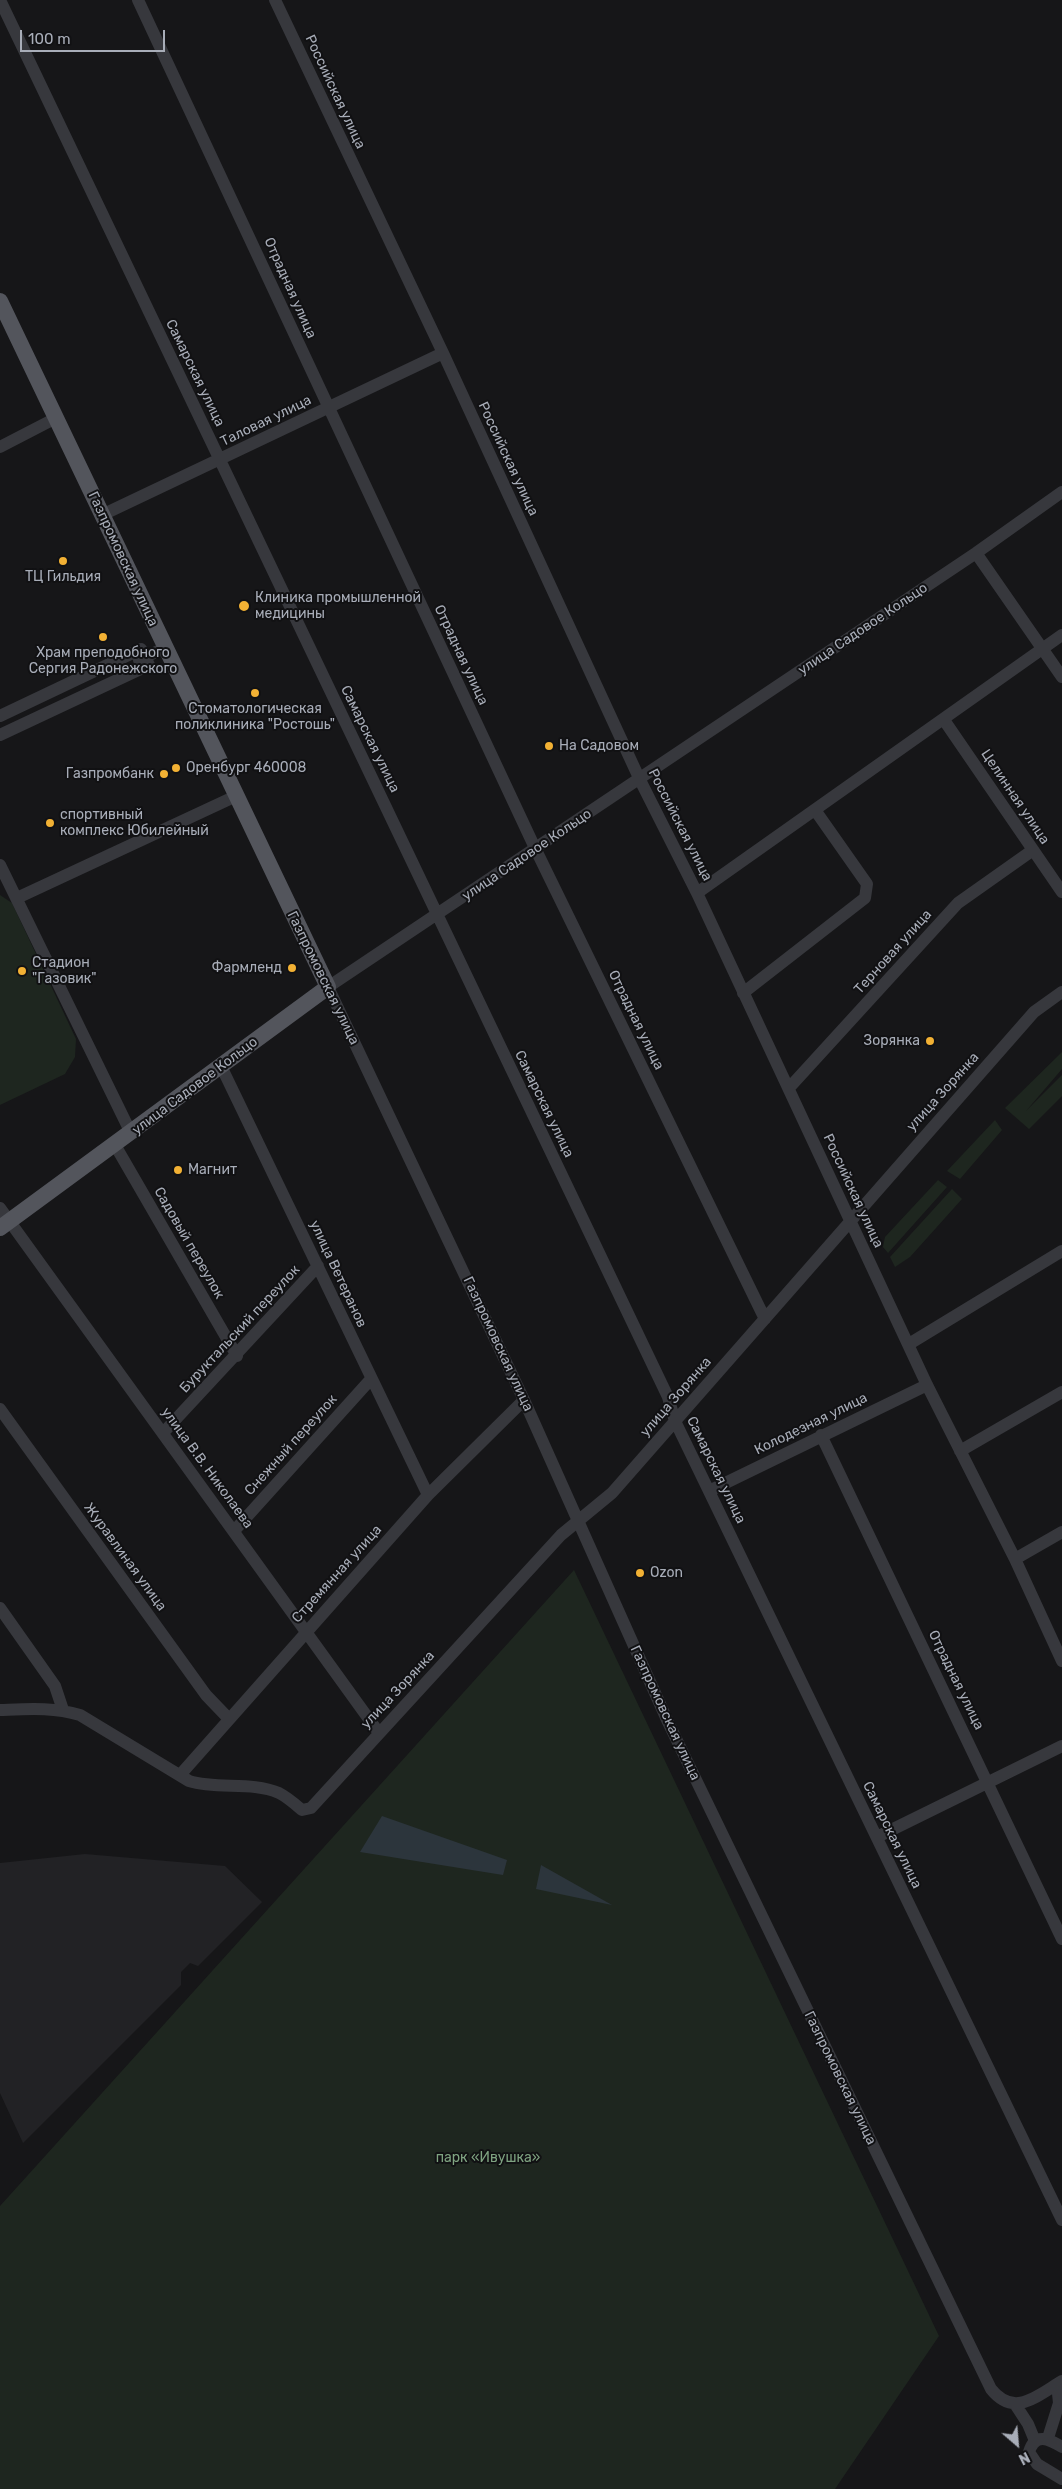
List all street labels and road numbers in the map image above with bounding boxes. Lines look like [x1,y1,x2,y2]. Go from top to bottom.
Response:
street label: Российская улица [301,32,369,152]
street label: Отрадная улица [260,235,320,341]
street label: Самарская улица [162,317,228,429]
street label: Таловая улица [218,392,314,450]
street label: Российская улица [474,399,542,519]
street label: Газпромовская улица [84,489,162,629]
street label: улица Садовое Кольцо [795,579,931,679]
street label: Отрадная улица [430,602,492,708]
street label: Самарская улица [337,683,403,795]
street label: Целинная улица [977,746,1053,848]
street label: Российская улица [644,766,716,884]
street label: улица Садовое Кольцо [459,805,595,905]
street label: Терновая улица [851,906,935,998]
street label: Газпромовская улица [283,908,363,1048]
street label: Отрадная улица [605,967,667,1073]
street label: улица Садовое Кольцо [129,1033,261,1139]
street label: Самарская улица [511,1048,577,1160]
street label: улица Зорянка [903,1049,983,1135]
street label: Российская улица [819,1131,887,1251]
street label: Садовый переулок [150,1184,228,1302]
street label: улица Ветеранов [306,1218,370,1330]
street label: Буруктальский переулок [176,1262,304,1396]
street label: Газпромовская улица [459,1274,537,1414]
street label: улица Зорянка [637,1354,715,1440]
street label: Колодезная улица [752,1389,870,1459]
street label: Снежный переулок [241,1391,341,1499]
street label: улица В.В. Николаева [157,1404,257,1532]
street label: Самарская улица [683,1414,749,1526]
street label: Журавлиная улица [80,1500,170,1614]
street label: Стремянная улица [289,1522,385,1626]
street label: Отрадная улица [925,1627,987,1733]
street label: Газпромовская улица [626,1643,704,1783]
street label: улица Зорянка [358,1648,438,1732]
street label: Самарская улица [859,1779,925,1891]
street label: Газпромовская улица [800,2008,880,2148]

